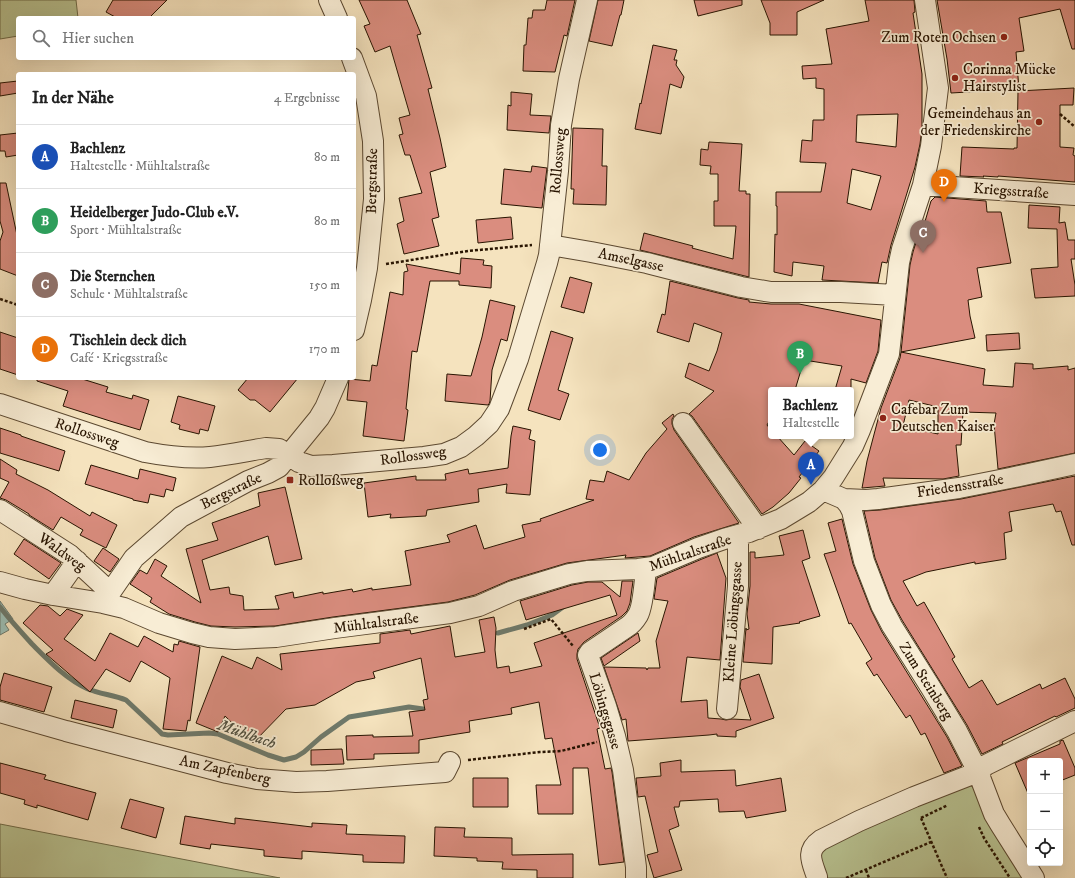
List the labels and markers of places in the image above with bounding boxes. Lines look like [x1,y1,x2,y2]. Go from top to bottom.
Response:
place label: Zum Roten Ochsen [881,28,996,47]
marker: Zum Roten Ochsen [999,32,1009,42]
place label: Corinna Mücke Hairstylist [963,60,1056,96]
marker: Corinna Mücke Hairstylist [950,73,960,83]
place label: Gemeindehaus an der Friedenskirche [921,104,1031,140]
marker: Gemeindehaus an der Friedenskirche [1034,117,1044,127]
pin: D [931,169,957,202]
pin: C [910,220,936,253]
pin: B [787,341,813,374]
place label: Cafebar Zum Deutschen Kaiser [891,400,995,436]
marker: Cafebar Zum Deutschen Kaiser [878,413,888,423]
pin: A [798,452,824,485]
place label: Rolloßweg [298,471,364,490]
marker: Rolloßweg [285,475,295,485]

